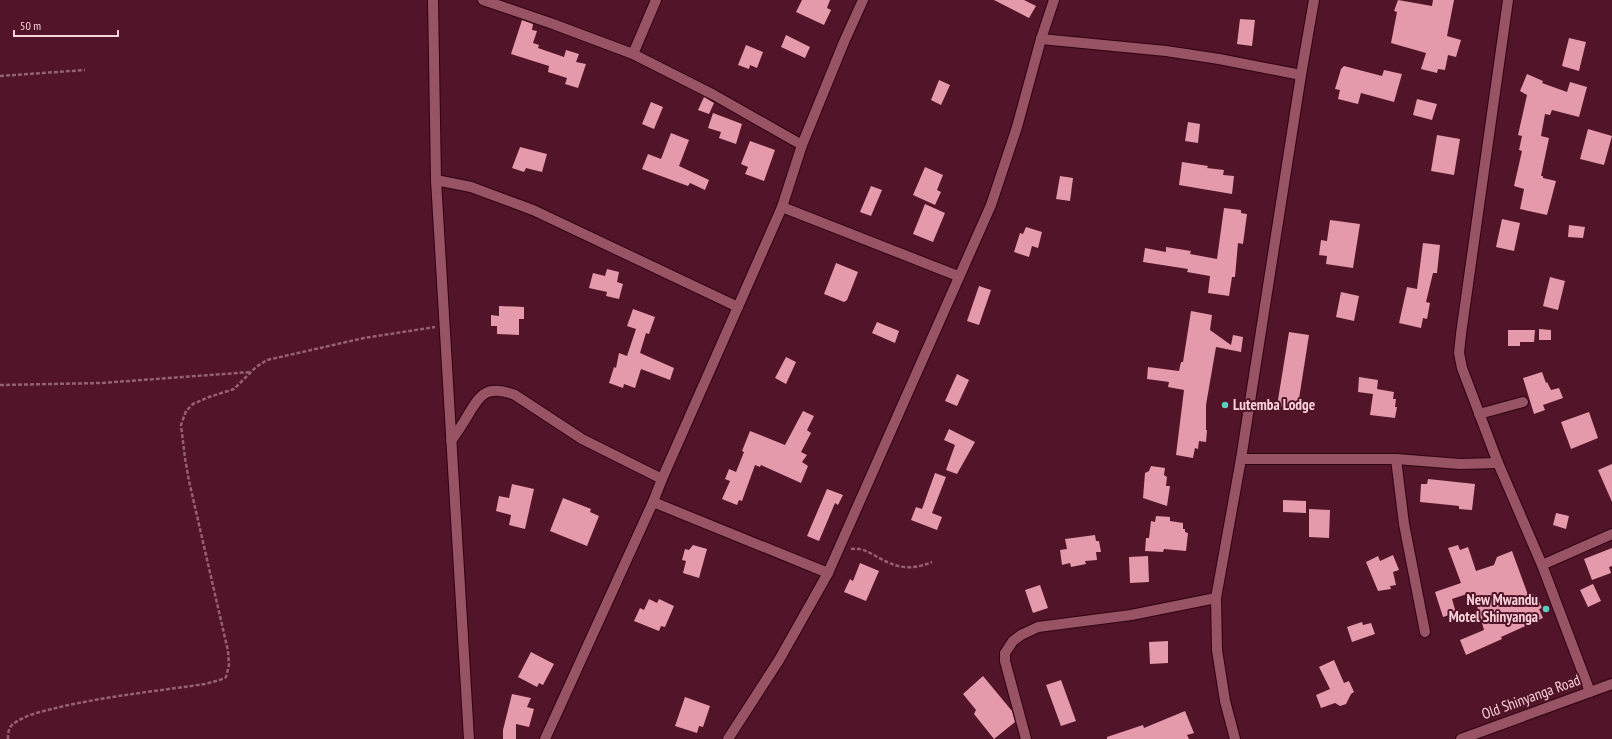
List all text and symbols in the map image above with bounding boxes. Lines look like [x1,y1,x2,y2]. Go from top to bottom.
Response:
scale bar [14,12,118,38]
text: 50 m [20,18,41,33]
place label: Lutemba Lodge [1233,395,1315,414]
marker: Lutemba Lodge [1220,400,1230,410]
place label: New Mwandu Motel Shinyanga [1449,590,1538,626]
marker: New Mwandu Motel Shinyanga [1541,604,1551,614]
street label: Old Shinyanga Road [1479,670,1583,723]

